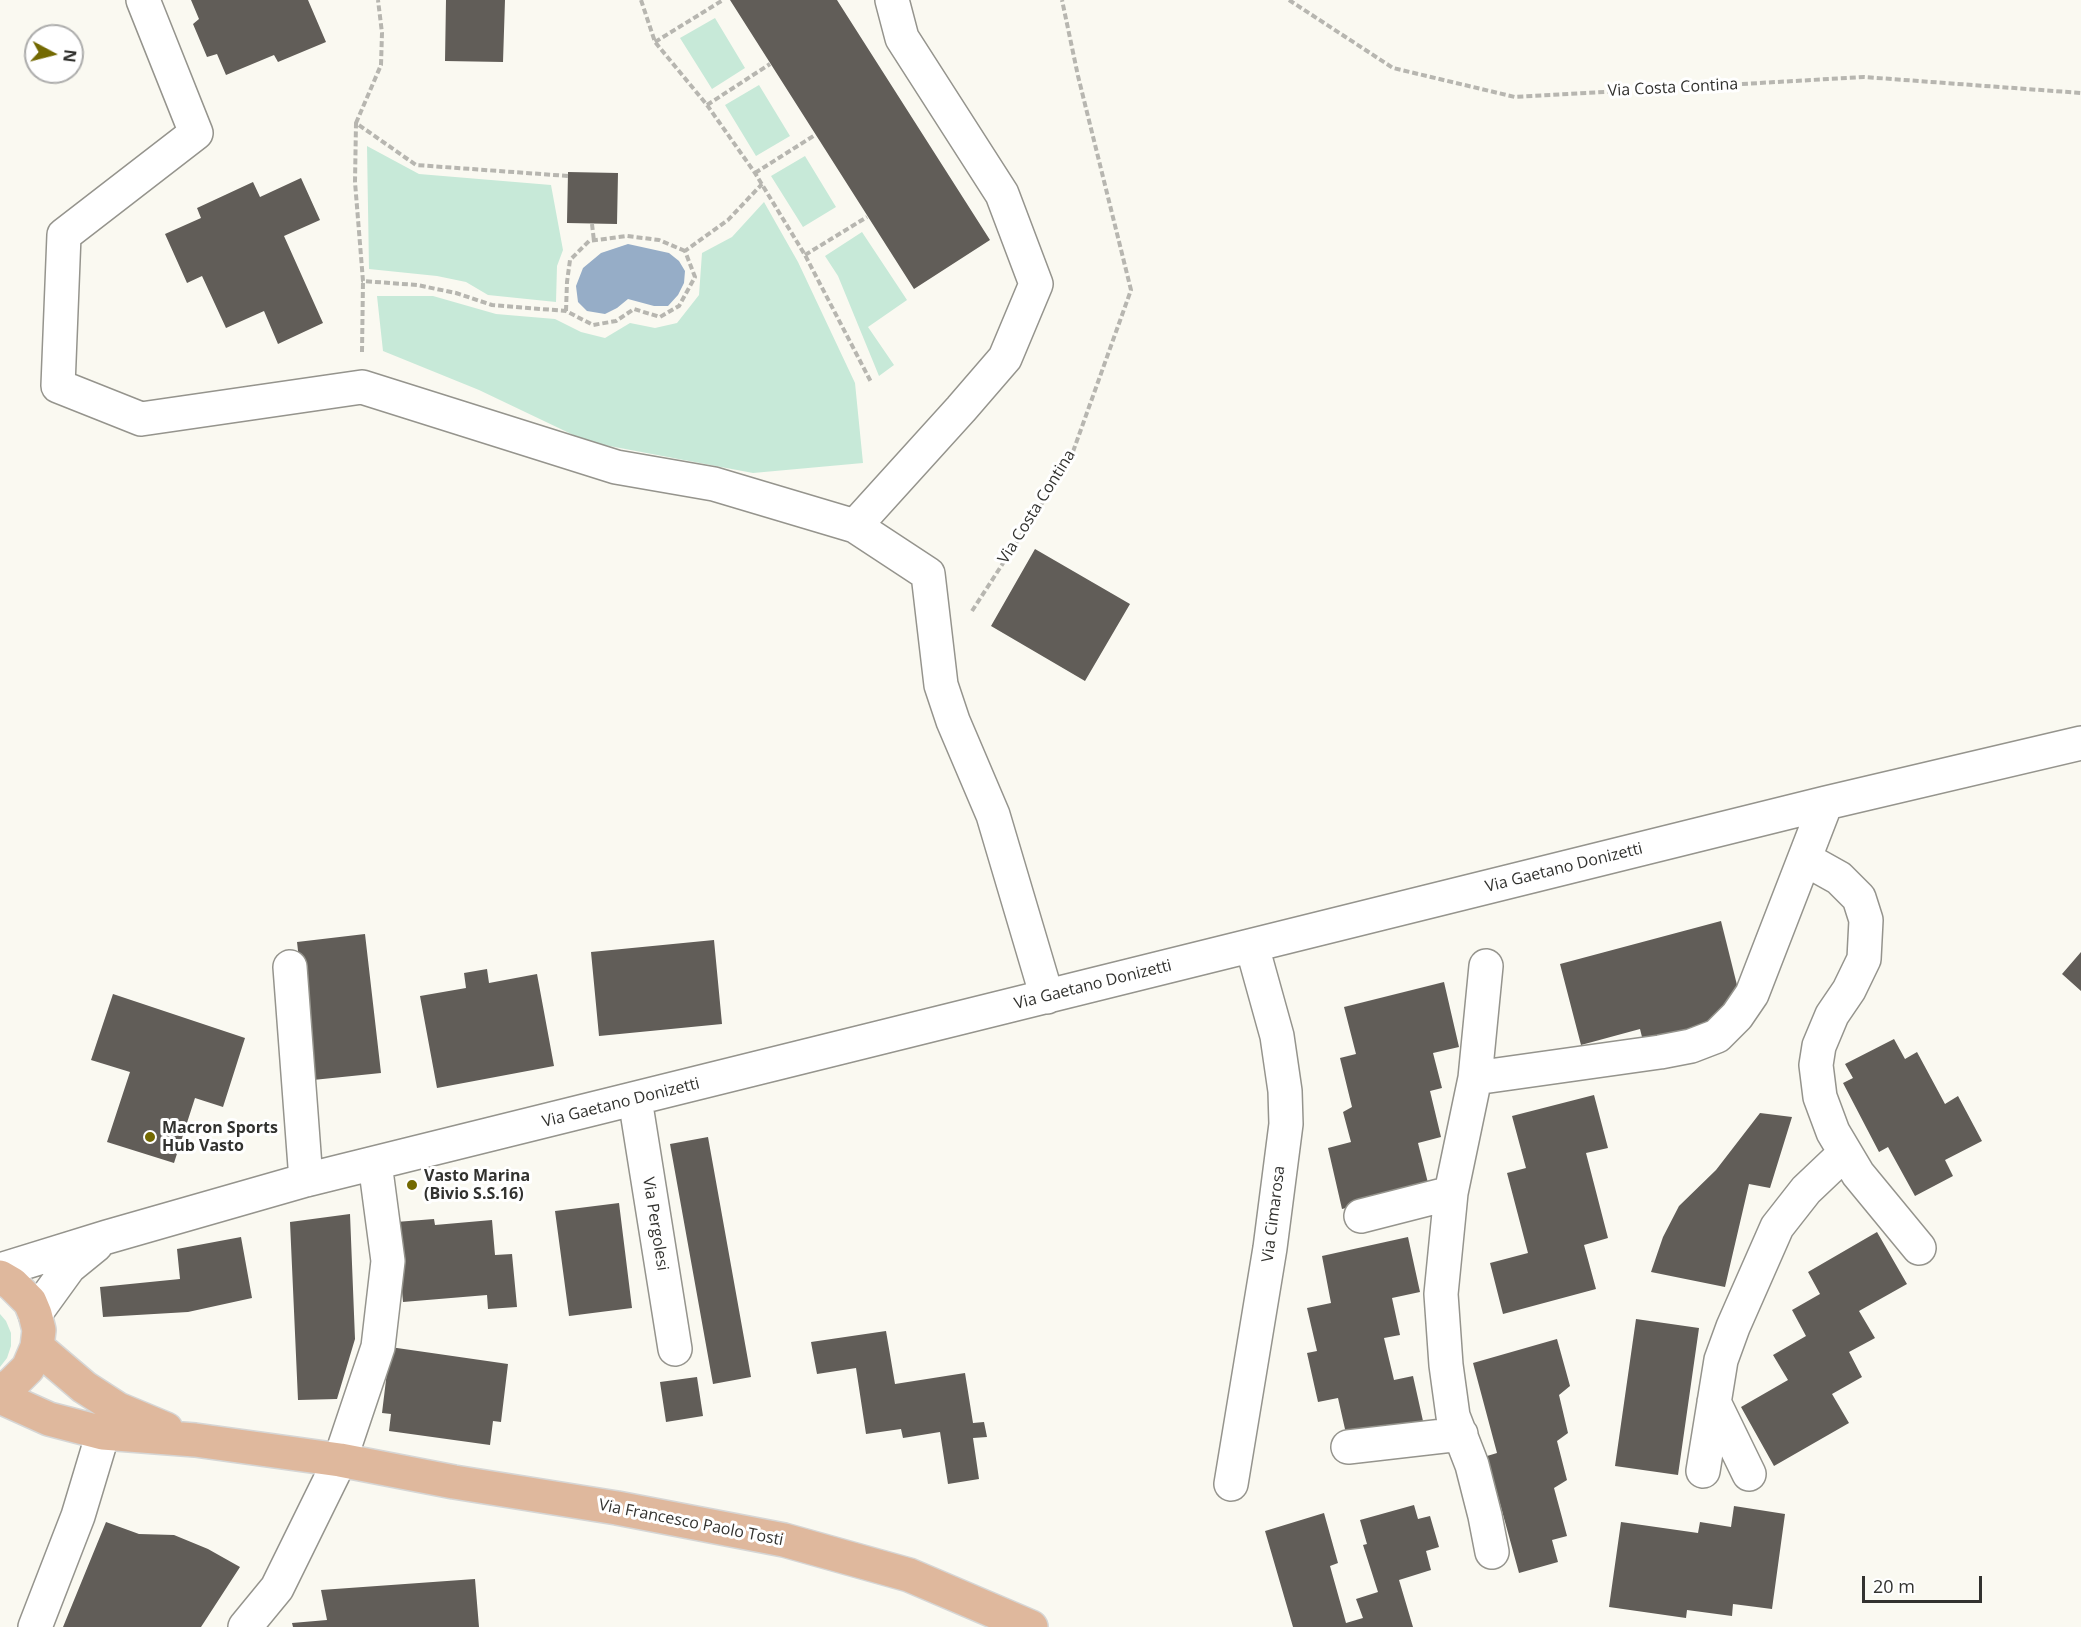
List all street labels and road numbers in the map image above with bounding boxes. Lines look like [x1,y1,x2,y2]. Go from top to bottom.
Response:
street label: Via Costa Contina [1607,75,1739,101]
street label: Via Costa Contina [994,447,1080,567]
street label: Via Gaetano Donizetti [1483,839,1645,897]
street label: Via Gaetano Donizetti [1012,956,1174,1014]
street label: Via Gaetano Donizetti [540,1074,702,1132]
street label: Via Cimarosa [1259,1165,1289,1263]
street label: Via Pergolesi [638,1176,672,1272]
street label: Via Francesco Paolo Tosti [597,1496,785,1550]

